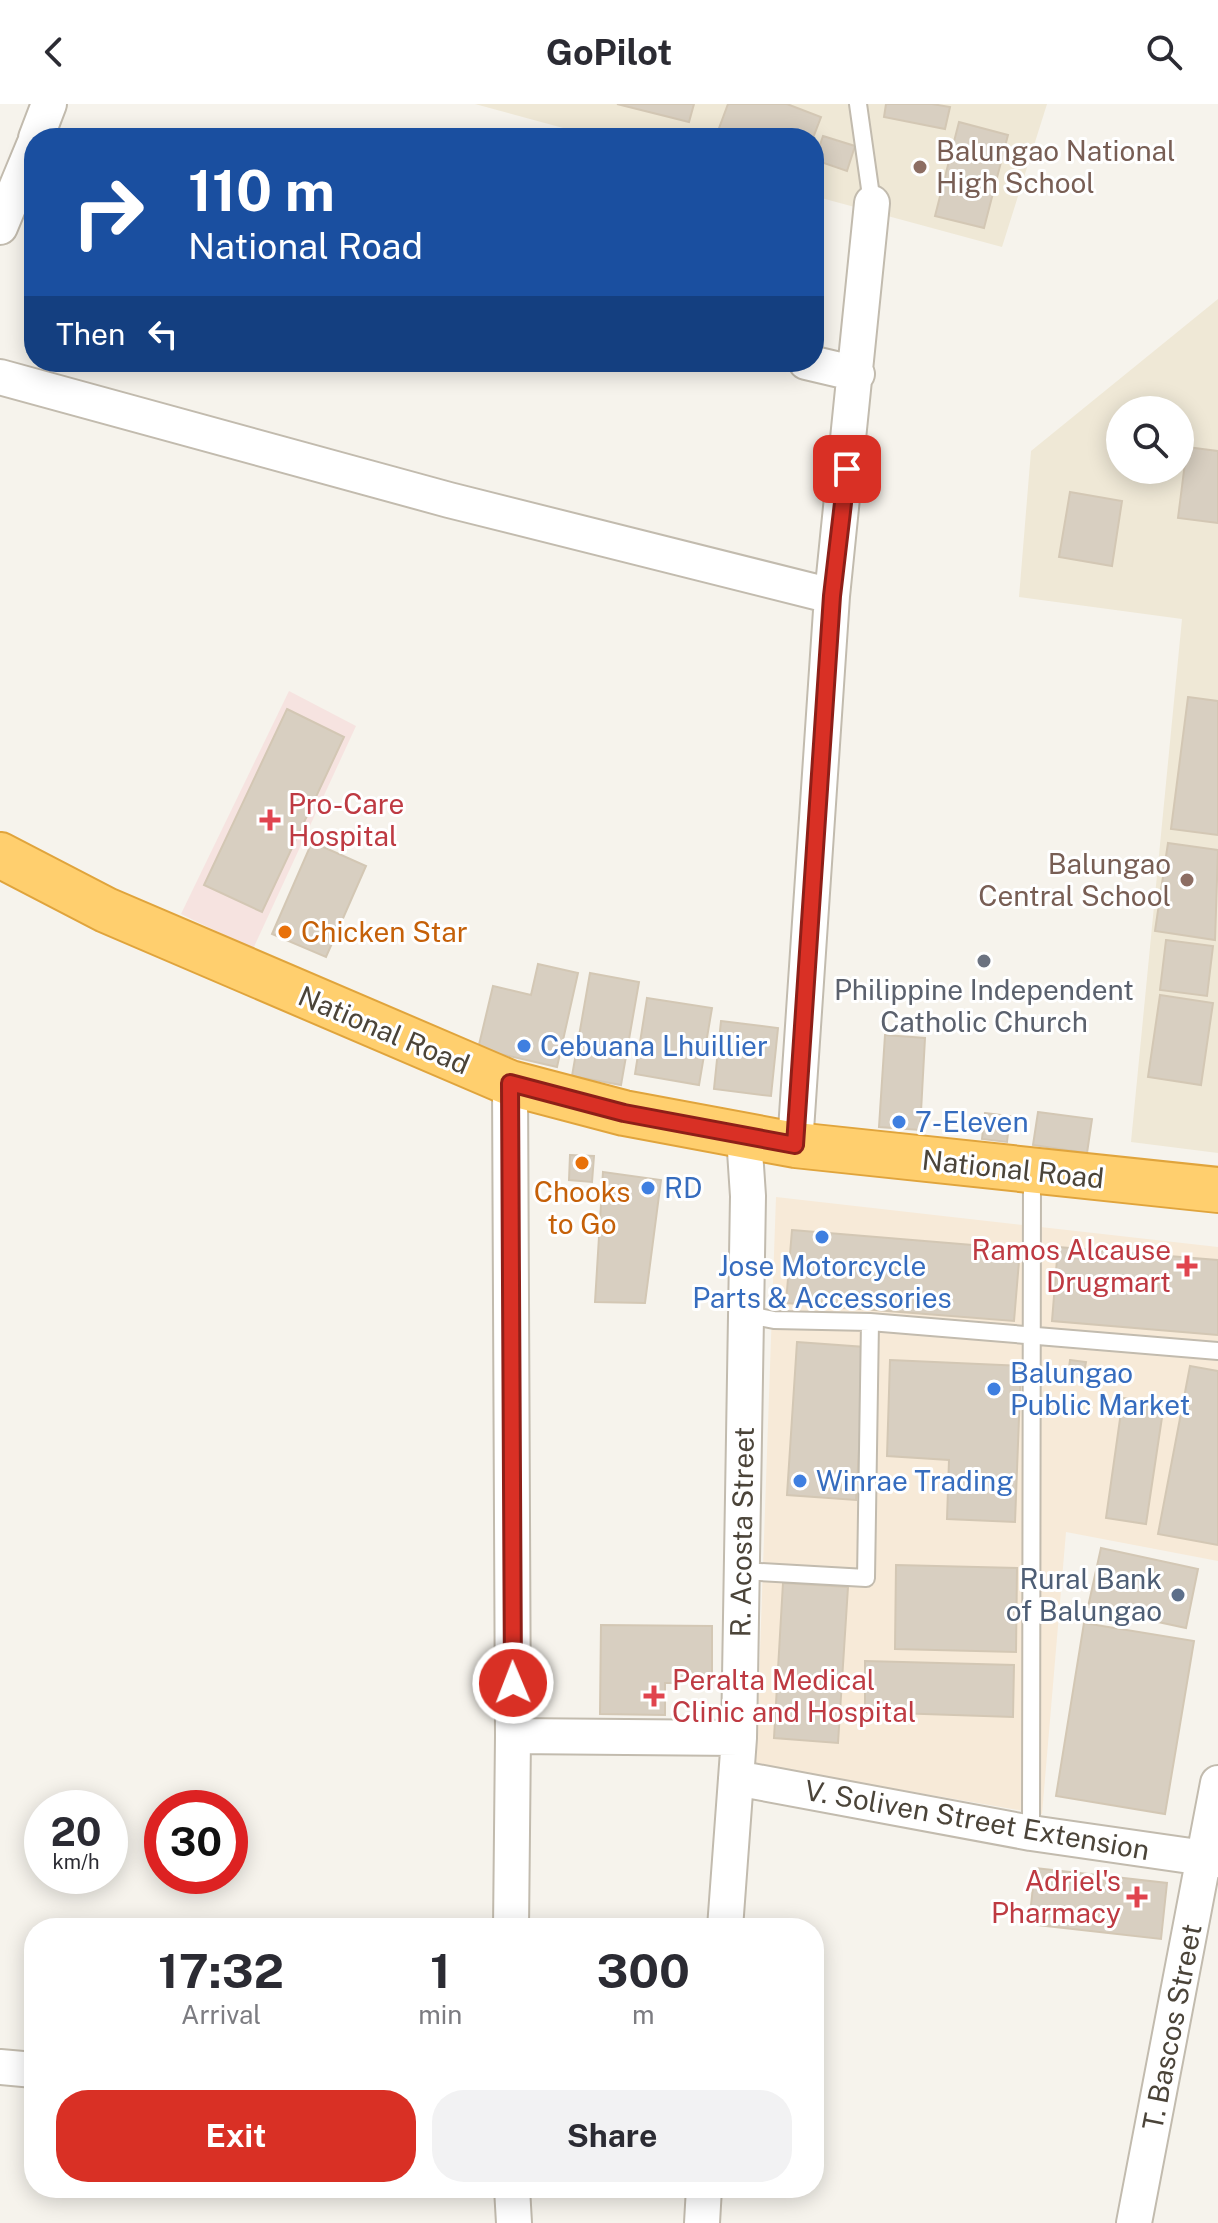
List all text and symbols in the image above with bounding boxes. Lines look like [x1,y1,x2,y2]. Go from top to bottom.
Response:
icon: back [32,30,76,74]
icon: search [1142,30,1186,74]
text: GoPilot [546,31,672,73]
place label: Balungao National High School [936,134,1175,199]
text: 110 m [188,158,335,224]
marker: Balungao National High School [911,158,929,176]
icon: right [56,160,160,264]
text: National Road [188,225,423,267]
icon: left [141,312,185,356]
text: Then [56,316,125,352]
map controls [1106,396,1194,484]
button: search [1106,396,1194,484]
pin [813,435,881,503]
icon: arrive [825,447,869,491]
place label: Pro-Care Hospital [288,787,404,852]
marker: Pro-Care Hospital [259,809,281,831]
place label: Balungao Central School [978,847,1171,912]
marker: Balungao Central School [1178,871,1196,889]
place label: Chicken Star [301,915,468,948]
marker: Chicken Star [276,923,294,941]
marker: Philippine Independent Catholic Church [975,952,993,970]
place label: Philippine Independent Catholic Church [834,973,1134,1038]
street label: National Road [294,979,475,1080]
place label: Cebuana Lhuillier [540,1029,768,1062]
marker: Cebuana Lhuillier [515,1037,533,1055]
place label: 7-Eleven [915,1105,1029,1138]
marker: 7-Eleven [890,1113,908,1131]
street label: National Road [920,1143,1106,1194]
marker: Chooks to Go [573,1154,591,1172]
place label: RD [664,1171,702,1204]
place label: Chooks to Go [534,1175,630,1240]
marker: RD [639,1179,657,1197]
marker: Jose Motorcycle Parts & Accessories [813,1228,831,1246]
place label: Ramos Alcause Drugmart [972,1233,1171,1298]
place label: Jose Motorcycle Parts & Accessories [692,1249,952,1314]
marker: Ramos Alcause Drugmart [1178,1257,1196,1275]
place label: Balungao Public Market [1010,1356,1190,1421]
marker: Balungao Public Market [985,1380,1003,1398]
street label: R. Acosta Street [723,1426,760,1638]
place label: Winrae Trading [816,1464,1014,1497]
marker: Winrae Trading [791,1472,809,1490]
place label: Rural Bank of Balungao [1006,1562,1162,1627]
marker: Rural Bank of Balungao [1169,1586,1187,1604]
position arrow [471,1641,555,1725]
place label: Peralta Medical Clinic and Hospital [672,1663,916,1728]
marker: Peralta Medical Clinic and Hospital [643,1685,665,1707]
street label: V. Soliven Street Extension [802,1773,1152,1866]
speed limit sign: 30 [144,1790,248,1894]
text: 20 [50,1808,102,1855]
text: km/h [52,1850,100,1874]
place label: Adriel's Pharmacy [991,1864,1121,1929]
marker: Adriel's Pharmacy [1128,1888,1146,1906]
street label: T. Bascos Street [1135,1921,1208,2133]
text: 17:32 [158,1942,284,1999]
text: 1 [430,1942,450,1999]
text: 300 [596,1942,690,1999]
text: Arrival [181,1999,261,2030]
text: min [418,1999,462,2030]
text: m [632,1999,654,2030]
button: Exit [56,2090,416,2182]
button: Share [432,2090,792,2182]

